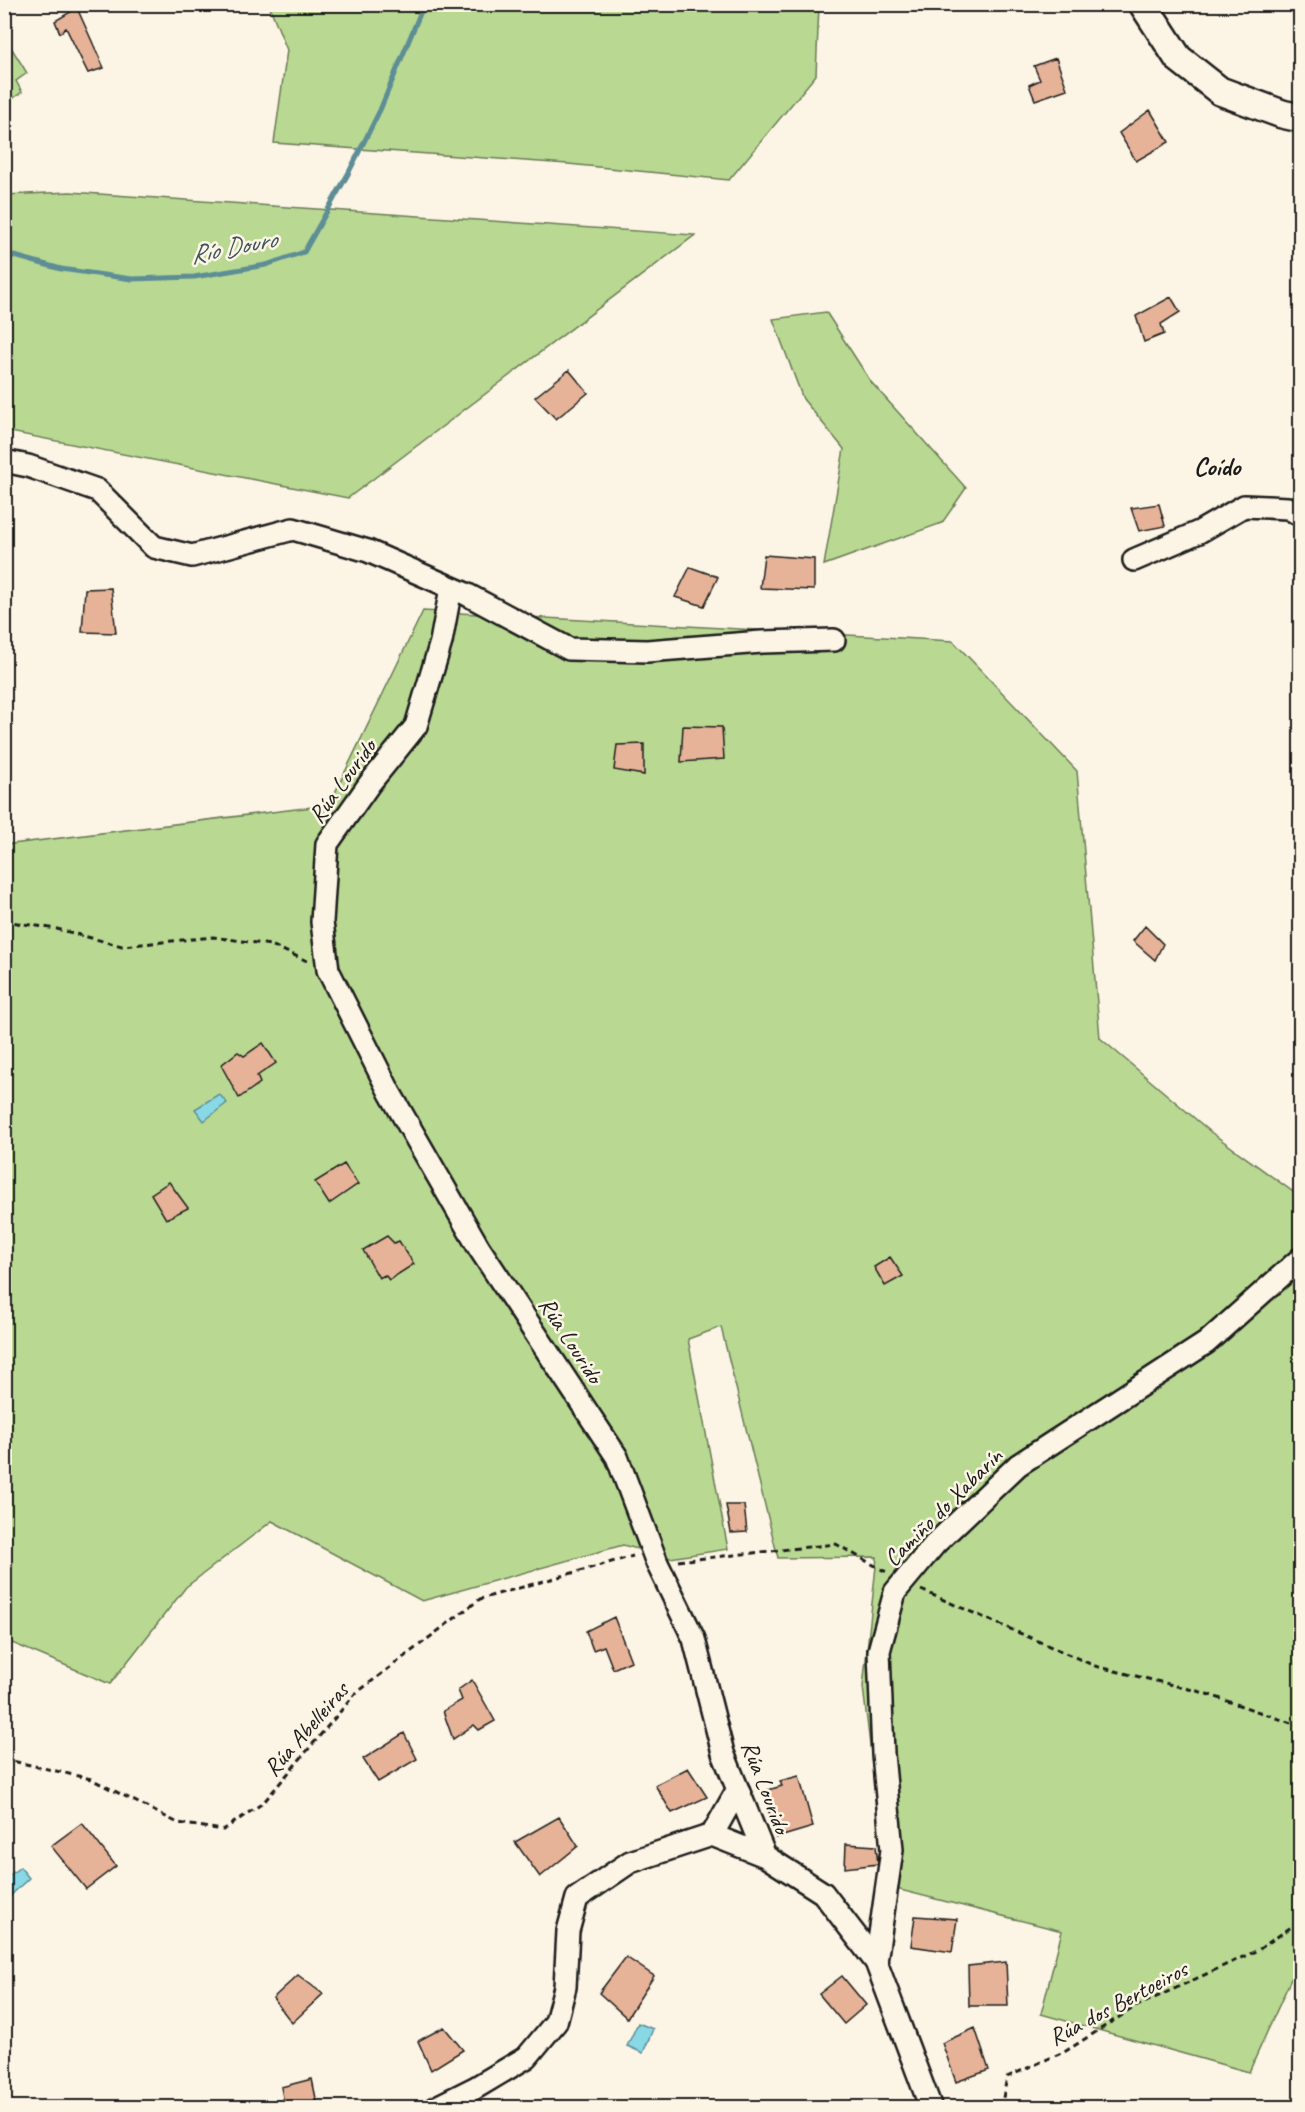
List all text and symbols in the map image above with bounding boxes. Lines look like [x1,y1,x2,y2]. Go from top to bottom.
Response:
water label: Río Douro [187,222,282,271]
district label: Coído [1194,450,1242,483]
street label: Rúa Lourido [301,731,384,829]
street label: Rúa Lourido [532,1291,611,1391]
street label: Camiño do Xabarín [877,1440,1010,1573]
street label: Rúa Abelleiras [257,1674,356,1782]
street label: Rúa Lourido [735,1736,798,1840]
street label: Rúa dos Bertoeiros [1043,1953,1194,2052]

